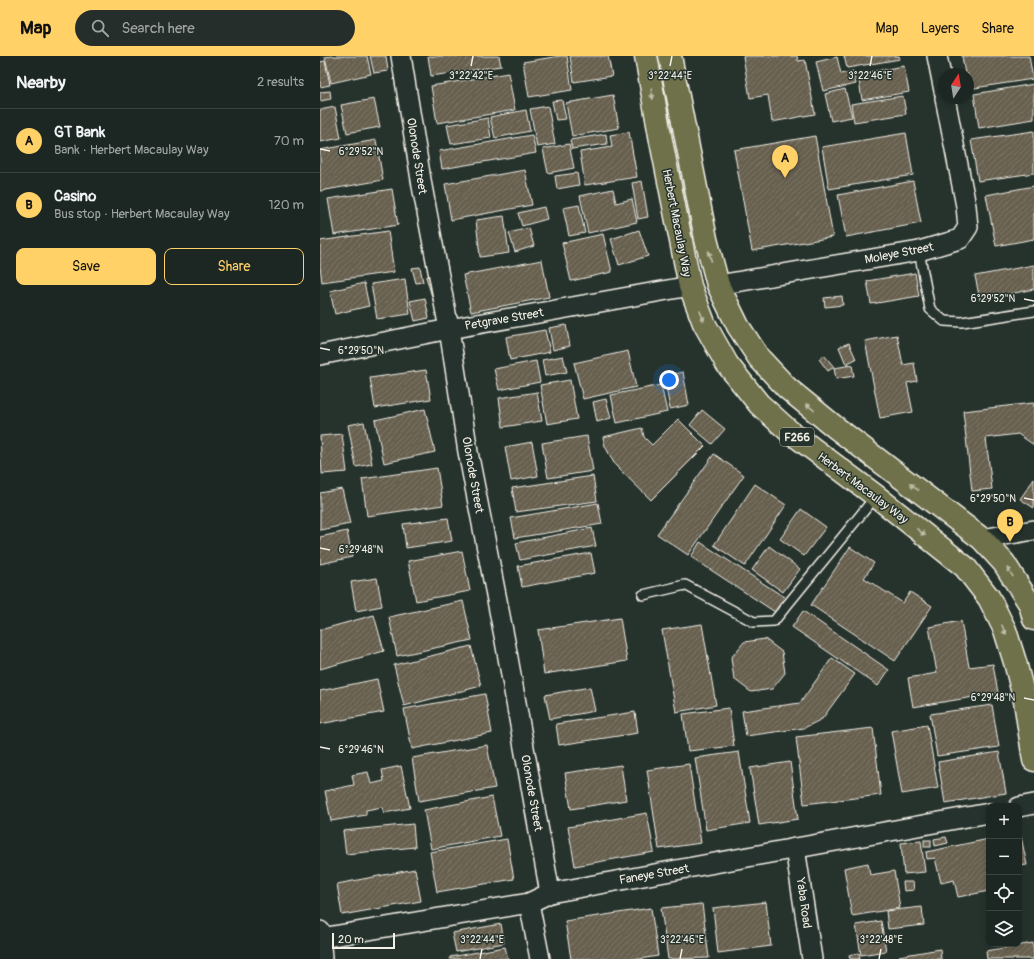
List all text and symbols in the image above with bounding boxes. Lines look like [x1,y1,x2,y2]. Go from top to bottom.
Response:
search box [75,10,355,46]
text: Map [20,16,51,40]
icon: search [89,17,111,39]
text: Search here [121,19,195,38]
text: Map [876,20,899,37]
text: Layers [921,20,959,37]
text: Share [981,20,1014,37]
north arrow [938,68,974,104]
text: 3°22'42"E [449,70,493,82]
text: 3°22'44"E [648,70,692,82]
text: 3°22'46"E [848,70,892,82]
text: Nearby [16,72,65,93]
text: 2 results [257,74,304,90]
one-way arrow [650,88,656,101]
street label: Olonode Street [403,117,430,196]
text: GT Bank [54,123,105,142]
text: A [25,133,33,149]
text: 70 m [274,133,304,149]
text: Bank · Herbert Macaulay Way [54,142,208,158]
pin: A [772,145,798,178]
text: 6°29'52"N [339,146,384,158]
street label: Herbert Macaulay Way [659,168,694,278]
text: Casino [54,187,96,206]
text: B [25,197,33,213]
text: 120 m [268,197,304,213]
text: Bus stop · Herbert Macaulay Way [54,206,229,222]
street label: Moleye Street [863,239,935,268]
button: Save [16,248,156,285]
button: Share [164,248,304,285]
one-way arrow [707,249,713,261]
text: 6°29'52"N [971,293,1016,305]
street label: Petgrave Street [464,305,545,334]
one-way arrow [699,311,705,323]
text: 6°29'50"N [338,345,384,357]
your location [659,370,679,390]
one-way arrow [805,403,816,412]
road number: F266 [780,428,814,446]
street label: Olonode Street [458,436,487,515]
street label: Herbert Macaulay Way [814,449,911,527]
one-way arrow [908,483,919,491]
text: 6°29'50"N [970,493,1016,505]
pin: B [997,509,1023,542]
one-way arrow [916,528,927,537]
text: 6°29'48"N [339,544,384,556]
one-way arrow [1007,566,1014,578]
one-way arrow [1001,624,1007,635]
text: 6°29'48"N [971,692,1016,704]
text: 6°29'46"N [338,744,384,756]
street label: Olonode Street [517,754,546,833]
map controls [986,803,1022,947]
button: + [986,803,1022,839]
button: − [986,839,1022,875]
street label: Faneye Street [618,861,690,888]
button: locate [986,875,1022,911]
street label: Yaba Road [792,876,814,929]
button: layers [986,911,1022,947]
scale bar [332,931,395,950]
text: 20 m [338,933,364,946]
text: 3°22'44"E [460,934,504,946]
text: 3°22'46"E [660,934,704,946]
text: 3°22'48"E [859,934,903,946]

